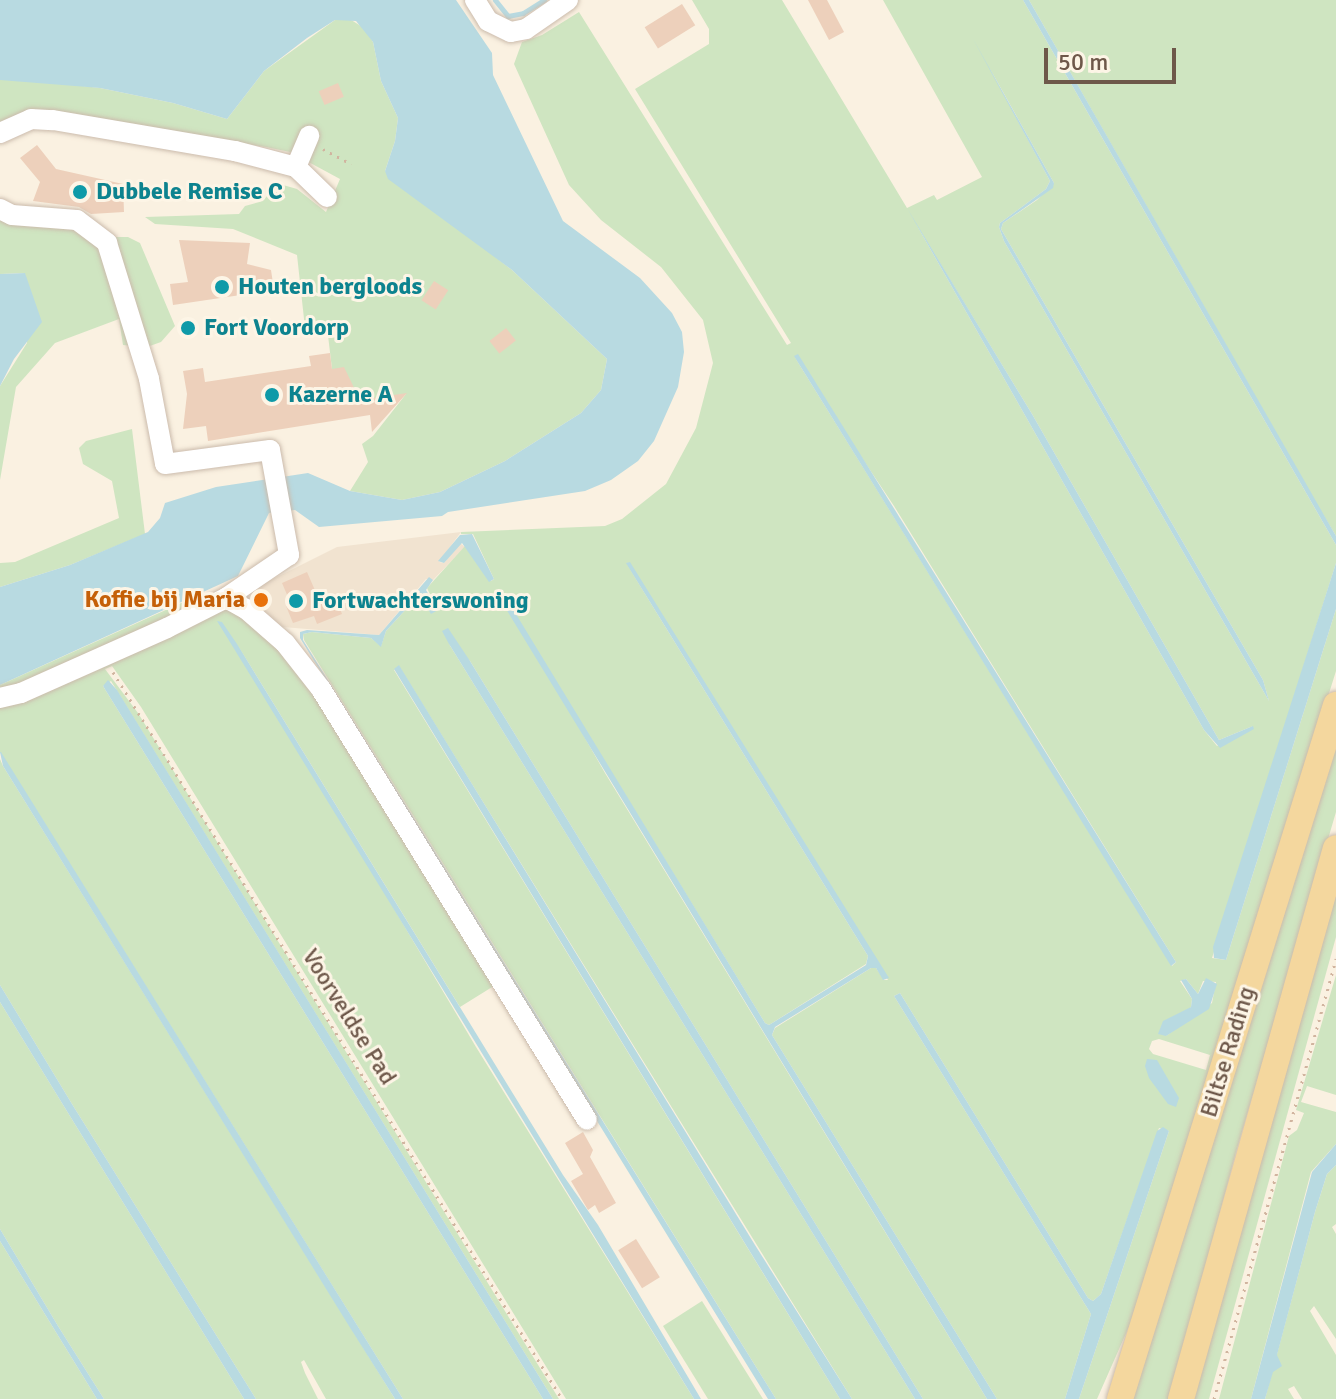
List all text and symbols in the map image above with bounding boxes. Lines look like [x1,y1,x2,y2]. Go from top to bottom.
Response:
scale bar [1048,32,1180,82]
text: 50 m [1058,47,1108,77]
place label: Dubbele Remise C [96,178,283,206]
marker: Dubbele Remise C [71,183,89,201]
place label: Houten bergloods [238,273,422,301]
marker: Houten bergloods [213,278,231,296]
place label: Fort Voordorp [204,314,349,342]
marker: Fort Voordorp [179,319,197,337]
place label: Kazerne A [288,381,393,409]
marker: Kazerne A [263,386,281,404]
place label: Koffie bij Maria [84,586,245,614]
place label: Fortwachterswoning [312,587,529,615]
marker: Koffie bij Maria [252,591,270,609]
marker: Fortwachterswoning [287,592,305,610]
street label: Voorveldse Pad [296,944,402,1090]
street label: Biltse Rading [1194,983,1262,1121]

